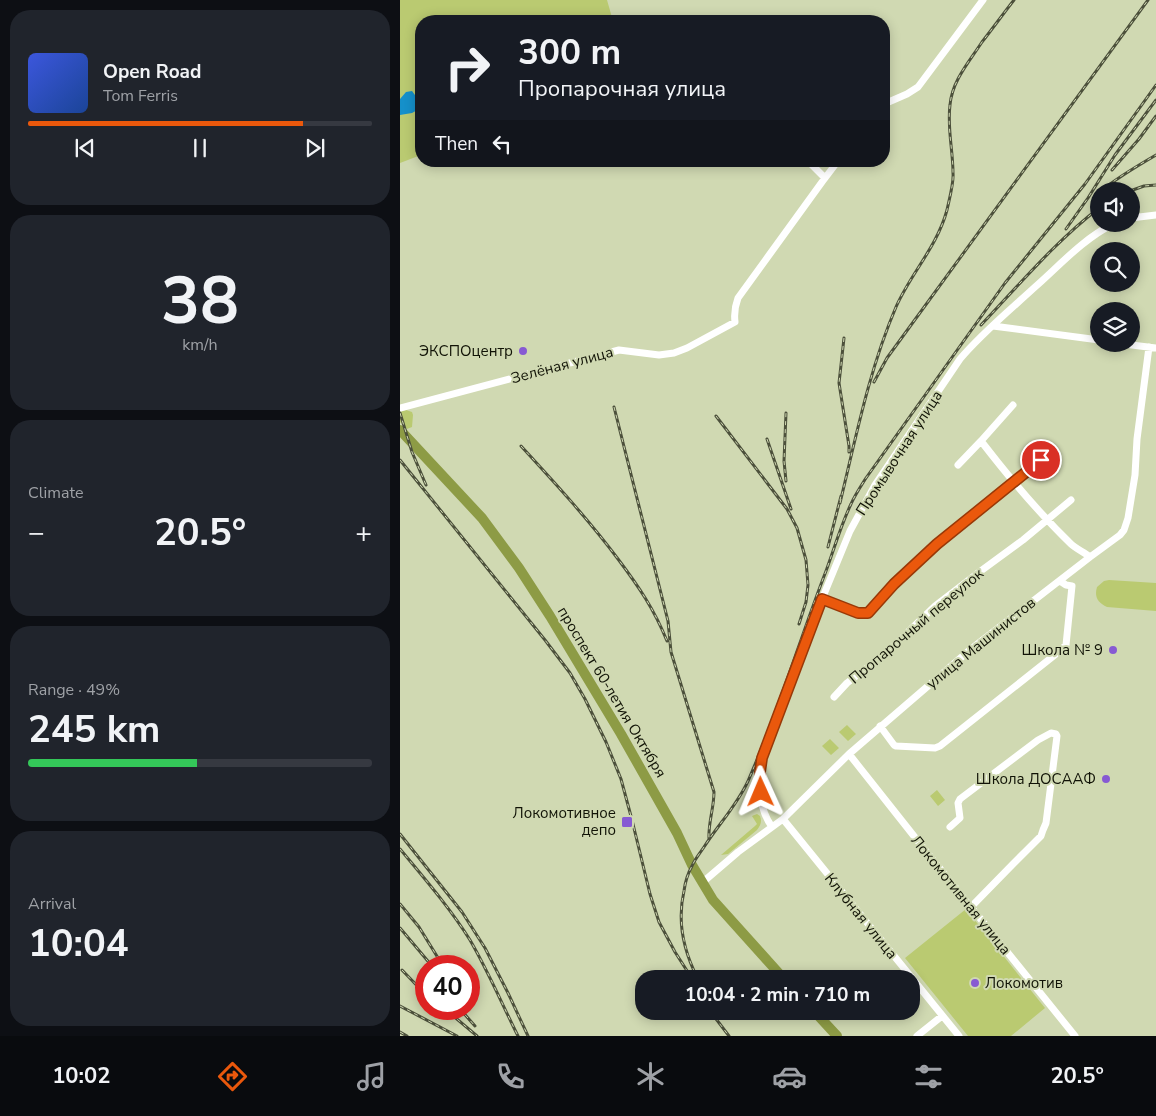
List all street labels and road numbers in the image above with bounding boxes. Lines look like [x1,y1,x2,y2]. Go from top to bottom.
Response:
street label: Зелёная улица [509,342,615,388]
street label: Промывочная улица [851,387,947,519]
street label: Пропарочный переулок [845,564,988,688]
street label: улица Машинистов [922,593,1040,693]
street label: проспект 60-летия Октября [553,603,671,781]
street label: Локомотивная улица [906,831,1016,959]
street label: Клубная улица [820,869,902,963]

